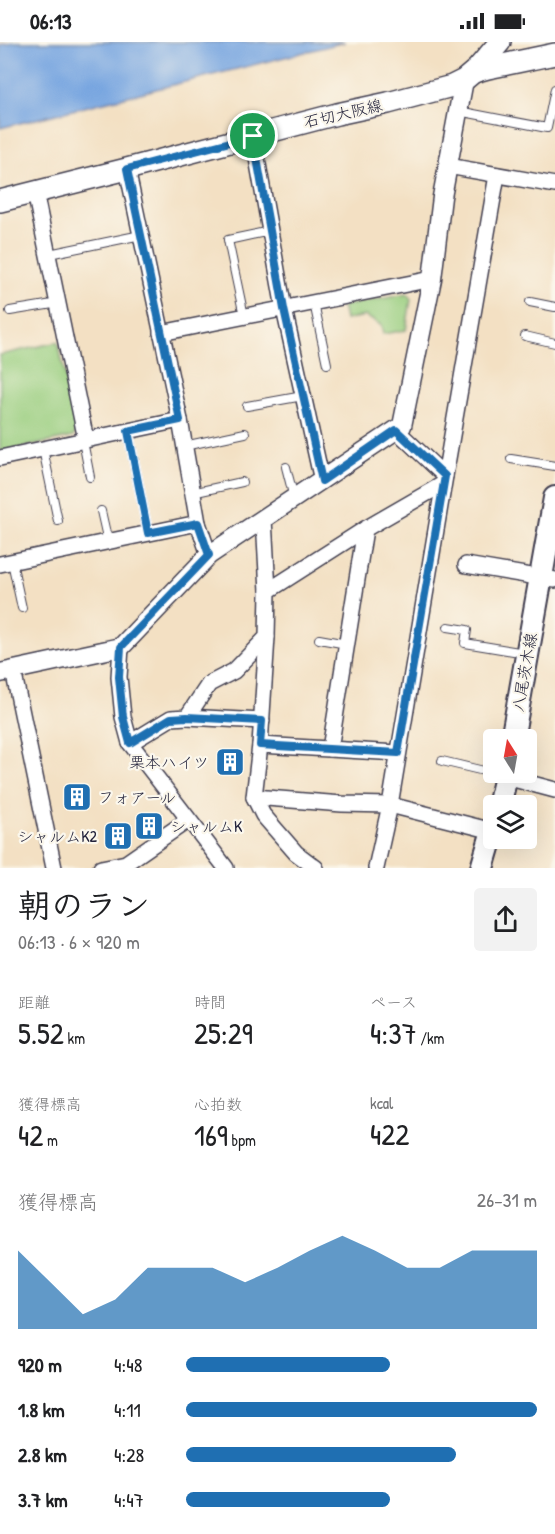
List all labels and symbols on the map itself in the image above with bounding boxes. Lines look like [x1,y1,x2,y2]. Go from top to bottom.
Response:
street label: 石切大阪線 [302,93,384,133]
pin [227,110,278,161]
street label: 八尾茨木線 [506,631,542,713]
north arrow [483,729,537,783]
building icon: 栗本ハイツ [214,746,246,778]
place label: 栗本ハイツ [129,751,209,773]
building icon: フォアール [61,781,93,813]
place label: フォアール [98,786,176,808]
building icon: シャルムK [133,810,165,842]
place label: シャルムK [170,815,243,837]
building icon: シャルムK2 [102,820,134,852]
place label: シャルムK2 [17,825,98,847]

